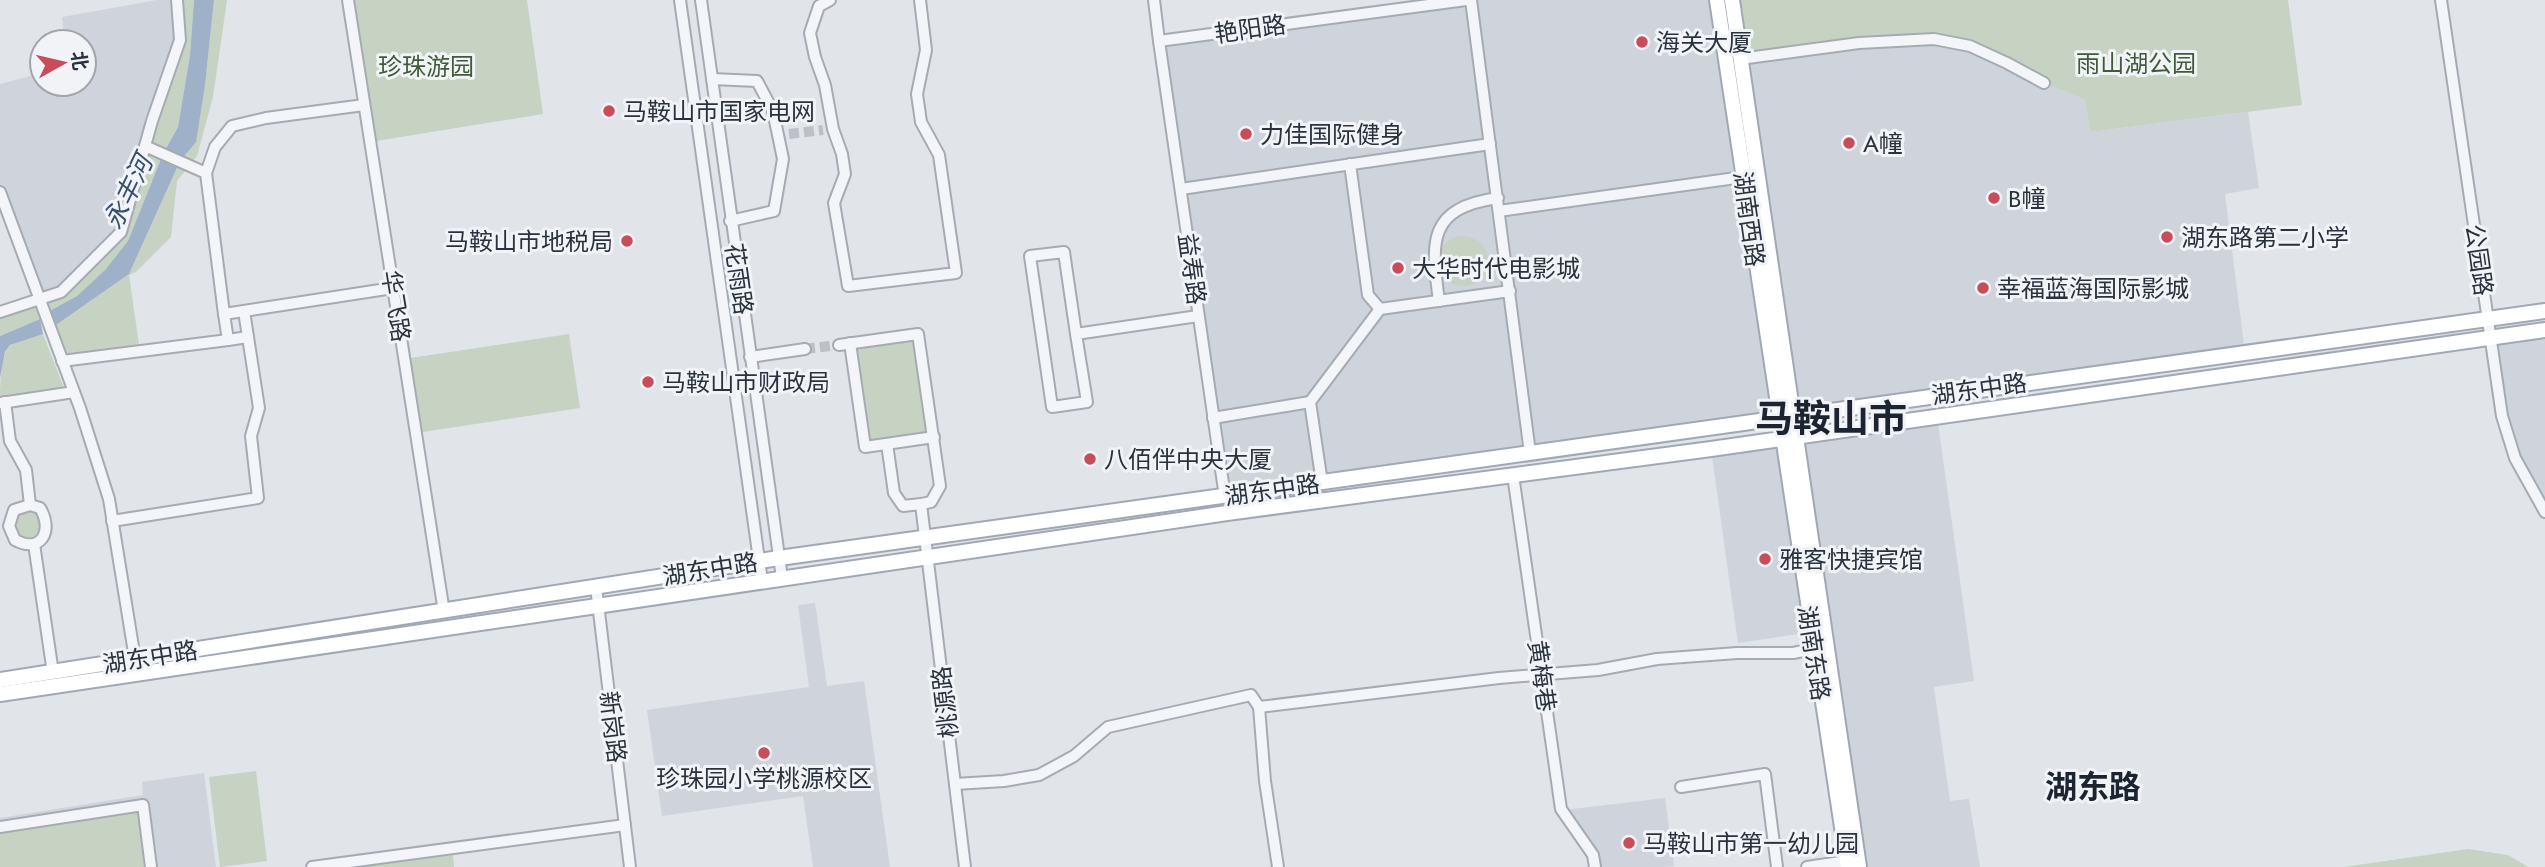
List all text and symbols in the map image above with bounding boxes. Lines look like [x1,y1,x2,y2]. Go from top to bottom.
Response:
street label: 艳阳路 [1212,7,1288,51]
place label: 海关大厦 [1656,25,1752,60]
north arrow [28,28,98,98]
marker: 海关大厦 [1634,34,1650,50]
park label: 雨山湖公园 [2076,46,2196,81]
text: 北 [65,49,94,72]
park label: 珍珠游园 [378,49,474,84]
place label: 马鞍山市国家电网 [623,94,815,129]
marker: 马鞍山市国家电网 [601,103,617,119]
place label: 力佳国际健身 [1260,117,1404,152]
marker: 力佳国际健身 [1238,126,1254,142]
place label: A幢 [1863,126,1903,161]
marker: A幢 [1841,135,1857,151]
water label: 永丰河 [94,144,164,235]
street label: 湖南西路 [1725,169,1773,269]
place label: B幢 [2008,181,2045,216]
marker: B幢 [1986,190,2002,206]
place label: 湖东路第二小学 [2181,220,2349,255]
street label: 公园路 [2457,222,2501,298]
place label: 马鞍山市地税局 [445,224,613,259]
marker: 湖东路第二小学 [2159,229,2175,245]
street label: 益寿路 [1170,231,1214,307]
marker: 马鞍山市地税局 [619,233,635,249]
street label: 花雨路 [717,241,761,317]
place label: 大华时代电影城 [1412,251,1580,286]
marker: 大华时代电影城 [1390,260,1406,276]
street label: 华飞路 [373,268,419,344]
place label: 幸福蓝海国际影城 [1997,271,2189,306]
marker: 幸福蓝海国际影城 [1975,280,1991,296]
place label: 马鞍山市财政局 [662,365,830,400]
street label: 湖东中路 [1929,365,2029,413]
marker: 马鞍山市财政局 [640,374,656,390]
district label: 马鞍山市 [1755,391,1907,446]
place label: 八佰伴中央大厦 [1104,442,1272,477]
marker: 八佰伴中央大厦 [1082,451,1098,467]
street label: 湖东中路 [1222,466,1322,514]
place label: 雅客快捷宾馆 [1779,542,1923,577]
street label: 湖东中路 [660,544,760,594]
marker: 雅客快捷宾馆 [1757,551,1773,567]
street label: 湖南东路 [1789,603,1839,703]
street label: 湖东中路 [100,632,200,682]
street label: 黄梅巷 [1520,638,1564,714]
street label: 桃源路 [923,664,967,740]
street label: 新岗路 [591,689,635,765]
marker: 珍珠园小学桃源校区 [756,745,772,761]
place label: 珍珠园小学桃源校区 [656,761,872,796]
district label: 湖东路 [2045,764,2141,810]
place label: 马鞍山市第一幼儿园 [1643,826,1859,861]
marker: 马鞍山市第一幼儿园 [1621,835,1637,851]

